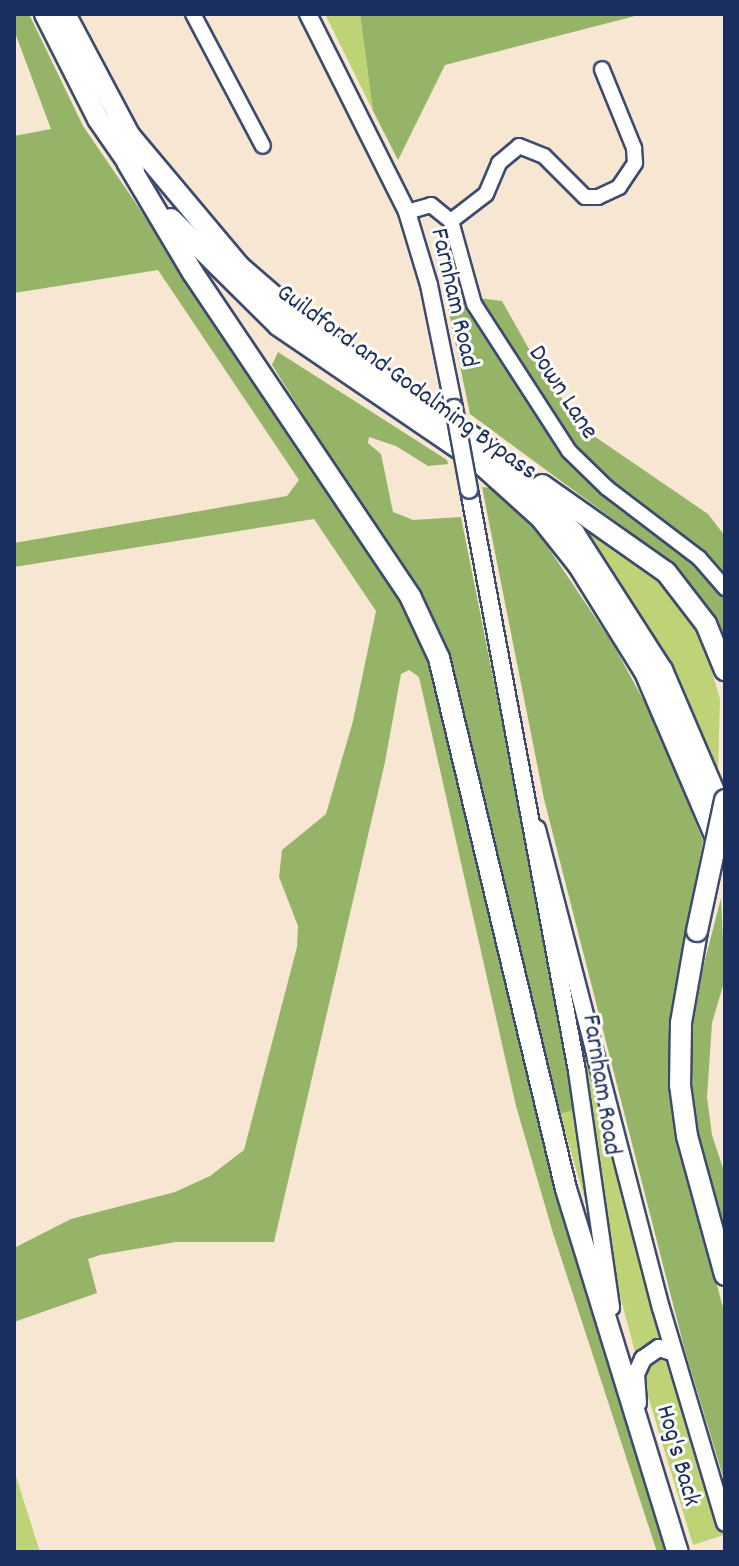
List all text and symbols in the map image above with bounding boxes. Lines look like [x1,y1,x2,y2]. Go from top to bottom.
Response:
street label: Farnham Road [422,225,484,371]
street label: Guildford and Godalming Bypass [270,278,542,488]
street label: Down Lane [520,340,604,446]
street label: Farnham Road [573,1012,627,1158]
street label: Hog's Back [648,1402,706,1510]

